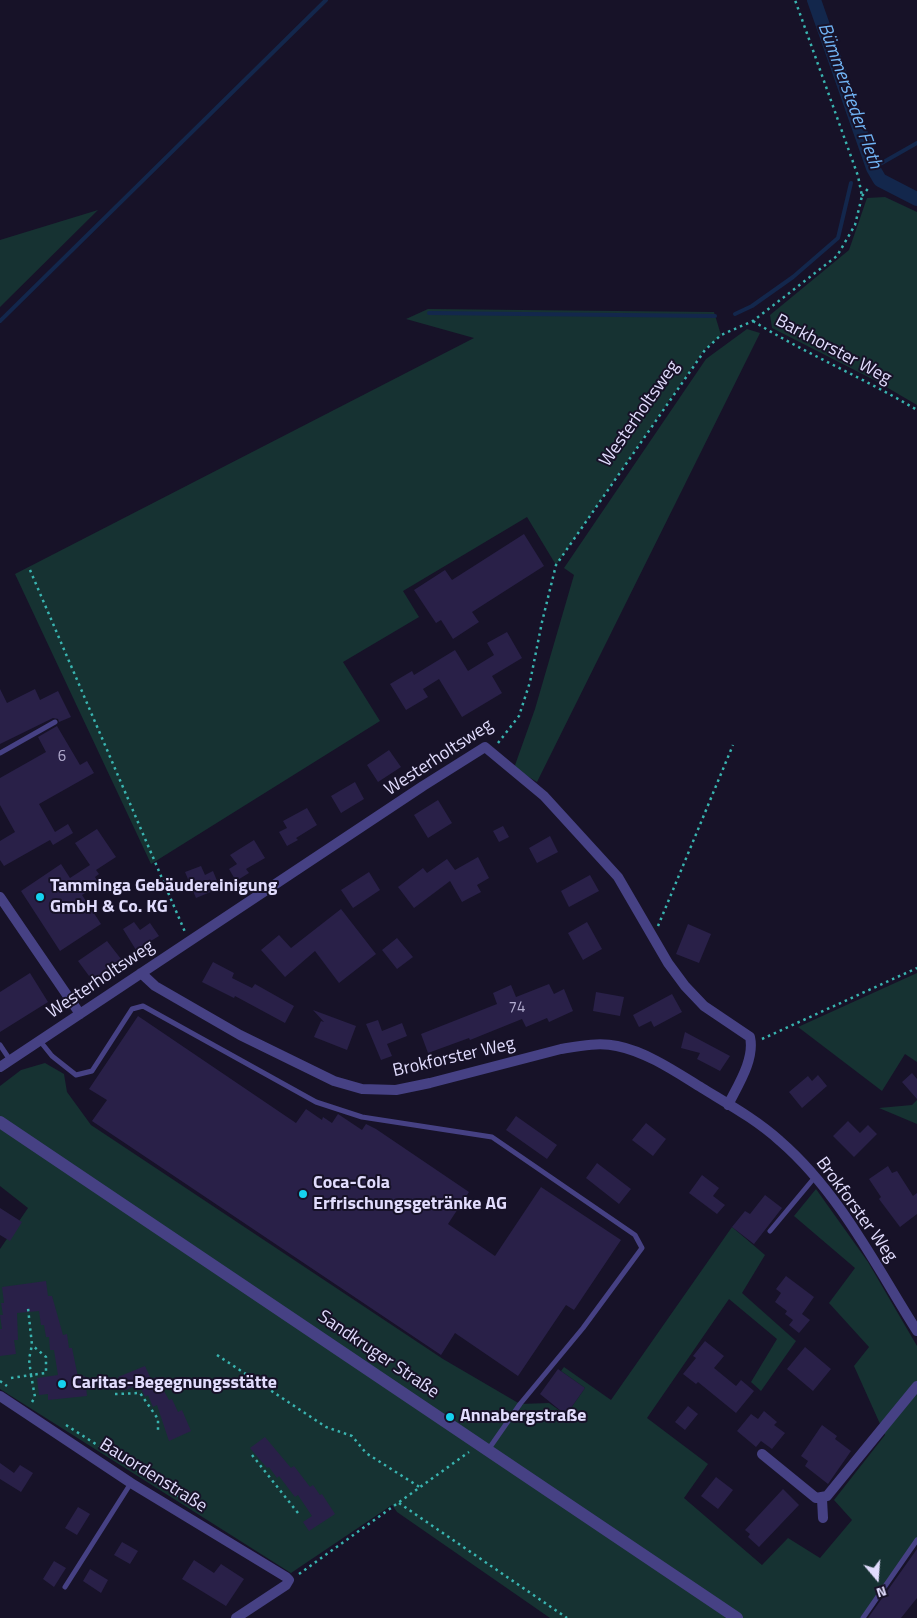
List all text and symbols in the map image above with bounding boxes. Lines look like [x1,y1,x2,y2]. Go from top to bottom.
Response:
water label: Bümmersteder Fleth [812,20,886,172]
street label: Barkhorster Weg [771,310,895,390]
street label: Westerholtsweg [595,357,685,471]
street label: Westerholtsweg [381,715,497,801]
house number: 6 [58,748,66,766]
place label: Tamminga Gebäudereinigung GmbH & Co. KG [50,876,277,919]
marker: Tamminga Gebäudereinigung GmbH & Co. KG [34,891,46,903]
street label: Westerholtsweg [43,936,159,1024]
house number: 74 [509,999,525,1017]
street label: Brokforster Weg [391,1033,517,1083]
street label: Brokforster Weg [811,1153,901,1267]
place label: Coca-Cola Erfrischungsgetränke AG [313,1173,507,1216]
marker: Coca-Cola Erfrischungsgetränke AG [297,1188,309,1200]
street label: Sandkruger Straße [313,1306,443,1404]
place label: Caritas-Begegnungsstätte [72,1373,277,1395]
marker: Caritas-Begegnungsstätte [56,1378,68,1390]
place label: Annabergstraße [460,1406,586,1428]
marker: Annabergstraße [444,1411,456,1423]
street label: Bauordenstraße [95,1434,211,1518]
north arrow [852,1553,902,1603]
text: N [874,1581,890,1604]

